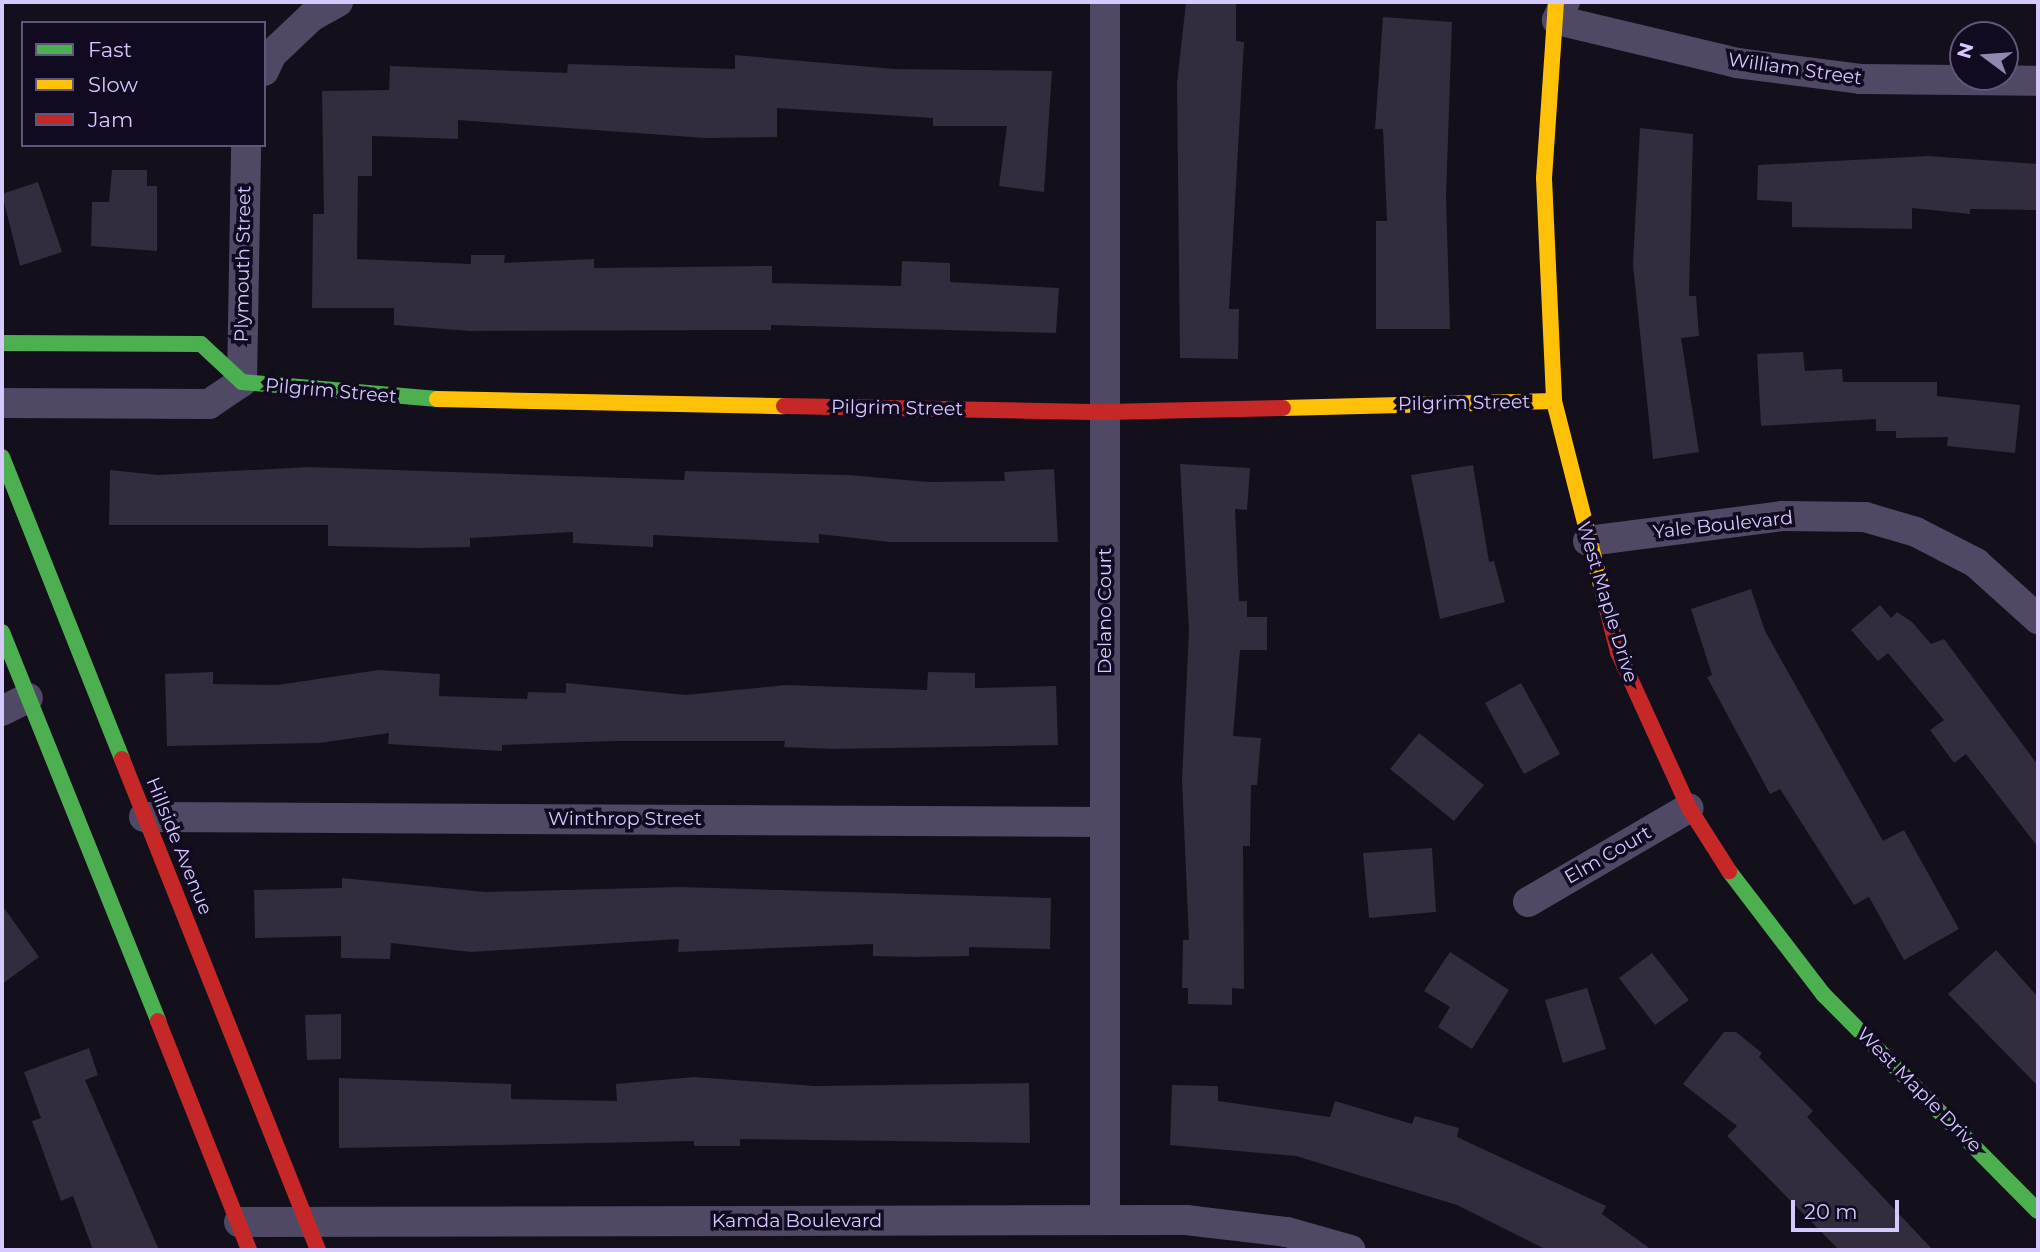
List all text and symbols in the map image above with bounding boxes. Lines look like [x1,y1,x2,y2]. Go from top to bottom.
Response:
legend [21,21,266,147]
north arrow [1949,21,2019,91]
text: Fast [88,37,132,62]
text: N [1952,40,1978,61]
street label: William Street [1727,48,1863,90]
text: Slow [88,72,138,97]
text: Jam [88,107,133,132]
street label: Plymouth Street [230,185,256,343]
street label: Pilgrim Street [264,374,398,408]
street label: Pilgrim Street [1398,390,1530,416]
street label: Pilgrim Street [831,395,963,421]
street label: Yale Boulevard [1652,506,1794,544]
street label: West Maple Drive [1572,519,1642,685]
street label: Delano Court [1094,548,1116,674]
street label: Hillside Avenue [141,774,217,918]
street label: Winthrop Street [548,808,702,830]
street label: Elm Court [1561,821,1655,889]
street label: West Maple Drive [1852,1023,1986,1157]
scale bar [1795,1186,1904,1230]
text: 20 m [1804,1199,1858,1224]
street label: Kamda Boulevard [712,1210,882,1232]

